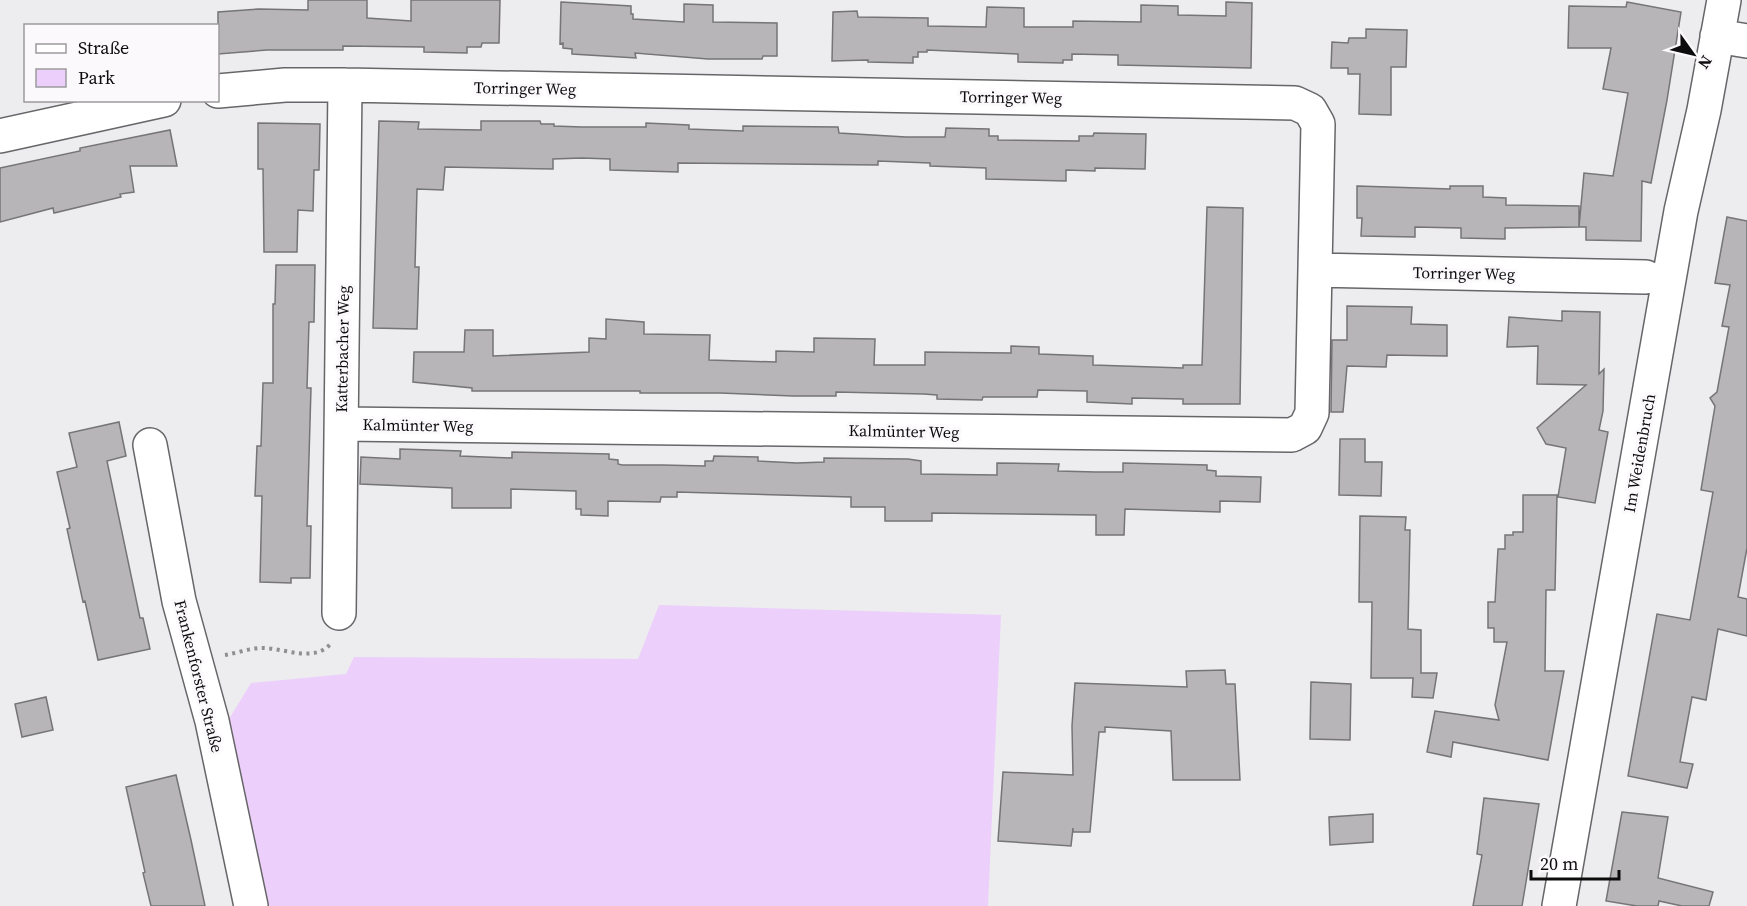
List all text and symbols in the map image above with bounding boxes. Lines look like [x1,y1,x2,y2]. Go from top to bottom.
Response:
legend [24,24,219,102]
north arrow [1663,24,1723,84]
text: Straße [78,35,129,60]
text: N [1693,51,1718,74]
text: Park [78,65,115,90]
street label: Torringer Weg [474,76,576,100]
street label: Torringer Weg [960,85,1062,109]
street label: Torringer Weg [1413,261,1515,285]
street label: Katterbacher Weg [330,285,354,413]
street label: Im Weidenbruch [1618,392,1660,514]
street label: Kalmünter Weg [362,413,474,437]
street label: Kalmünter Weg [848,419,960,443]
street label: Frankenforster Straße [169,597,229,755]
scale bar [1531,843,1620,881]
text: 20 m [1540,851,1578,876]

